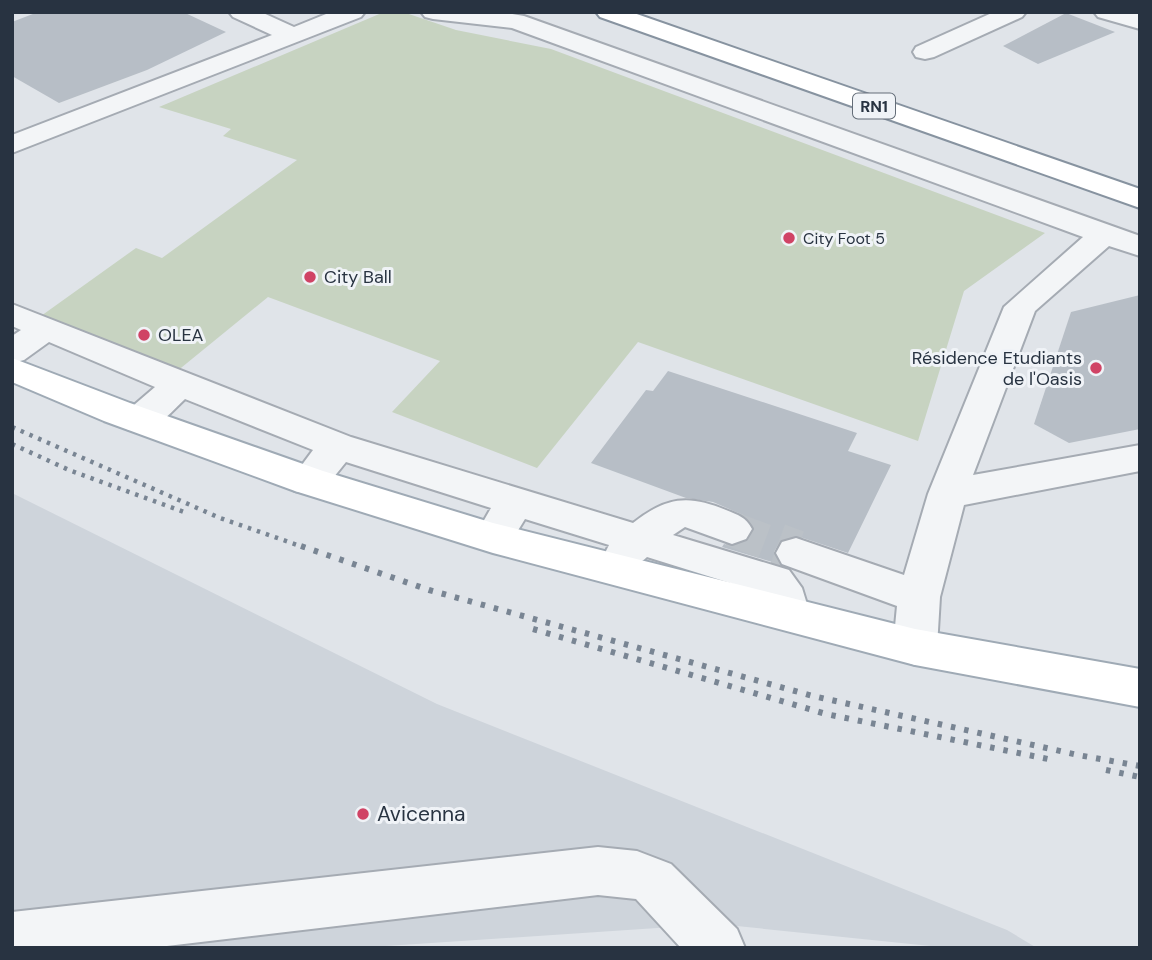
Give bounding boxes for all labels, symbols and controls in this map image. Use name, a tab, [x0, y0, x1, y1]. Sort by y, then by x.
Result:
road number: RN1	[853, 94, 895, 118]
place label: City Foot 5	[803, 228, 885, 249]
marker: City Foot 5	[781, 230, 797, 246]
place label: City Ball	[324, 265, 392, 289]
marker: City Ball	[302, 269, 318, 285]
place label: OLEA	[158, 323, 204, 347]
marker: OLEA	[136, 327, 152, 343]
place label: Résidence Etudiants de l'Oasis	[912, 346, 1082, 391]
marker: Résidence Etudiants de l'Oasis	[1088, 360, 1104, 376]
place label: Avicenna	[377, 800, 465, 828]
marker: Avicenna	[355, 806, 371, 822]

